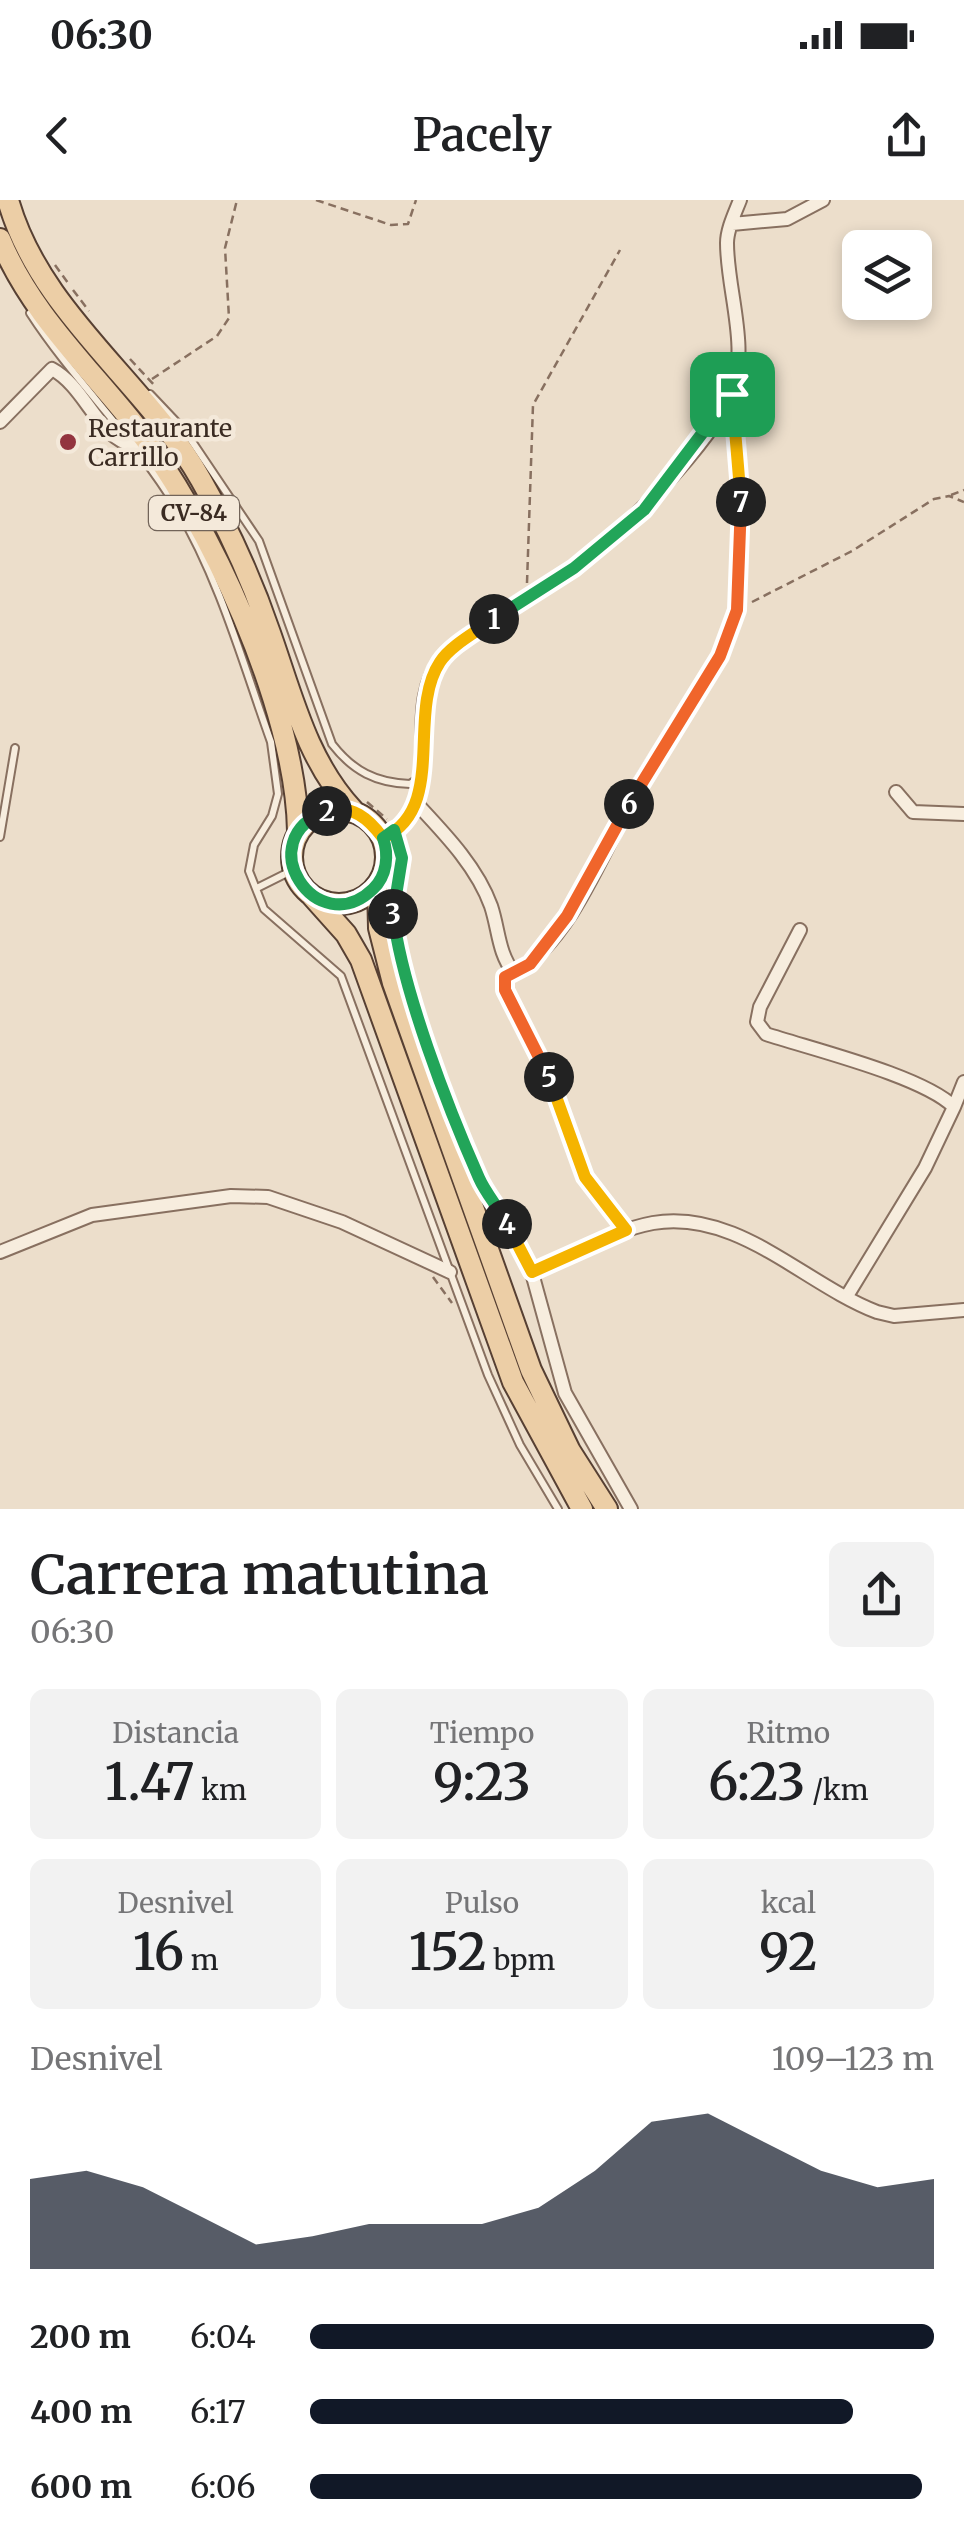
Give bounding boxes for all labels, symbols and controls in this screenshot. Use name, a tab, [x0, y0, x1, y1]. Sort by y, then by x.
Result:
text: 06:30	[50, 12, 153, 59]
text: Pacely	[412, 107, 552, 163]
icon: back	[30, 108, 85, 163]
icon: share	[879, 108, 934, 163]
map controls	[842, 230, 932, 320]
button: layers	[842, 230, 932, 320]
pin	[690, 352, 775, 437]
icon: arrive	[705, 367, 760, 422]
place label: Restaurante Carrillo	[88, 412, 232, 473]
marker: Restaurante Carrillo	[57, 431, 79, 453]
pin: 7	[716, 477, 766, 527]
text: 7	[733, 484, 749, 520]
road number: CV-84	[149, 496, 239, 530]
pin: 1	[469, 594, 519, 644]
text: 1	[488, 601, 500, 637]
pin: 6	[604, 779, 654, 829]
pin: 2	[302, 786, 352, 836]
text: 6	[620, 786, 638, 822]
text: 2	[319, 793, 335, 829]
pin: 3	[368, 889, 418, 939]
text: 3	[385, 896, 401, 932]
pin: 5	[524, 1052, 574, 1102]
text: 5	[541, 1059, 557, 1095]
pin: 4	[482, 1199, 532, 1249]
text: 4	[498, 1206, 516, 1242]
text: Carrera matutina	[30, 1540, 489, 1609]
button: share	[829, 1542, 934, 1647]
text: 06:30	[30, 1612, 114, 1652]
text: Distancia	[112, 1715, 239, 1751]
text: Tiempo	[430, 1715, 534, 1751]
text: Ritmo	[747, 1715, 830, 1751]
text: 1.47	[104, 1751, 195, 1814]
text: 9:23	[433, 1751, 531, 1814]
text: 6:23	[708, 1751, 806, 1814]
text: km	[195, 1772, 247, 1808]
text: /km	[806, 1772, 869, 1808]
text: Desnivel	[118, 1885, 234, 1921]
text: Pulso	[445, 1885, 519, 1921]
text: kcal	[761, 1885, 816, 1921]
text: 16	[133, 1921, 184, 1984]
text: 152	[409, 1921, 487, 1984]
text: 92	[759, 1921, 818, 1984]
text: m	[184, 1942, 219, 1978]
text: bpm	[487, 1942, 555, 1978]
text: Desnivel	[30, 2039, 163, 2079]
text: 109–123 m	[772, 2039, 934, 2079]
text: 200 m	[30, 2317, 131, 2357]
text: 6:04	[190, 2317, 256, 2357]
text: 400 m	[30, 2392, 132, 2432]
text: 6:17	[190, 2392, 246, 2432]
text: 600 m	[30, 2467, 132, 2507]
text: 6:06	[190, 2467, 256, 2507]

